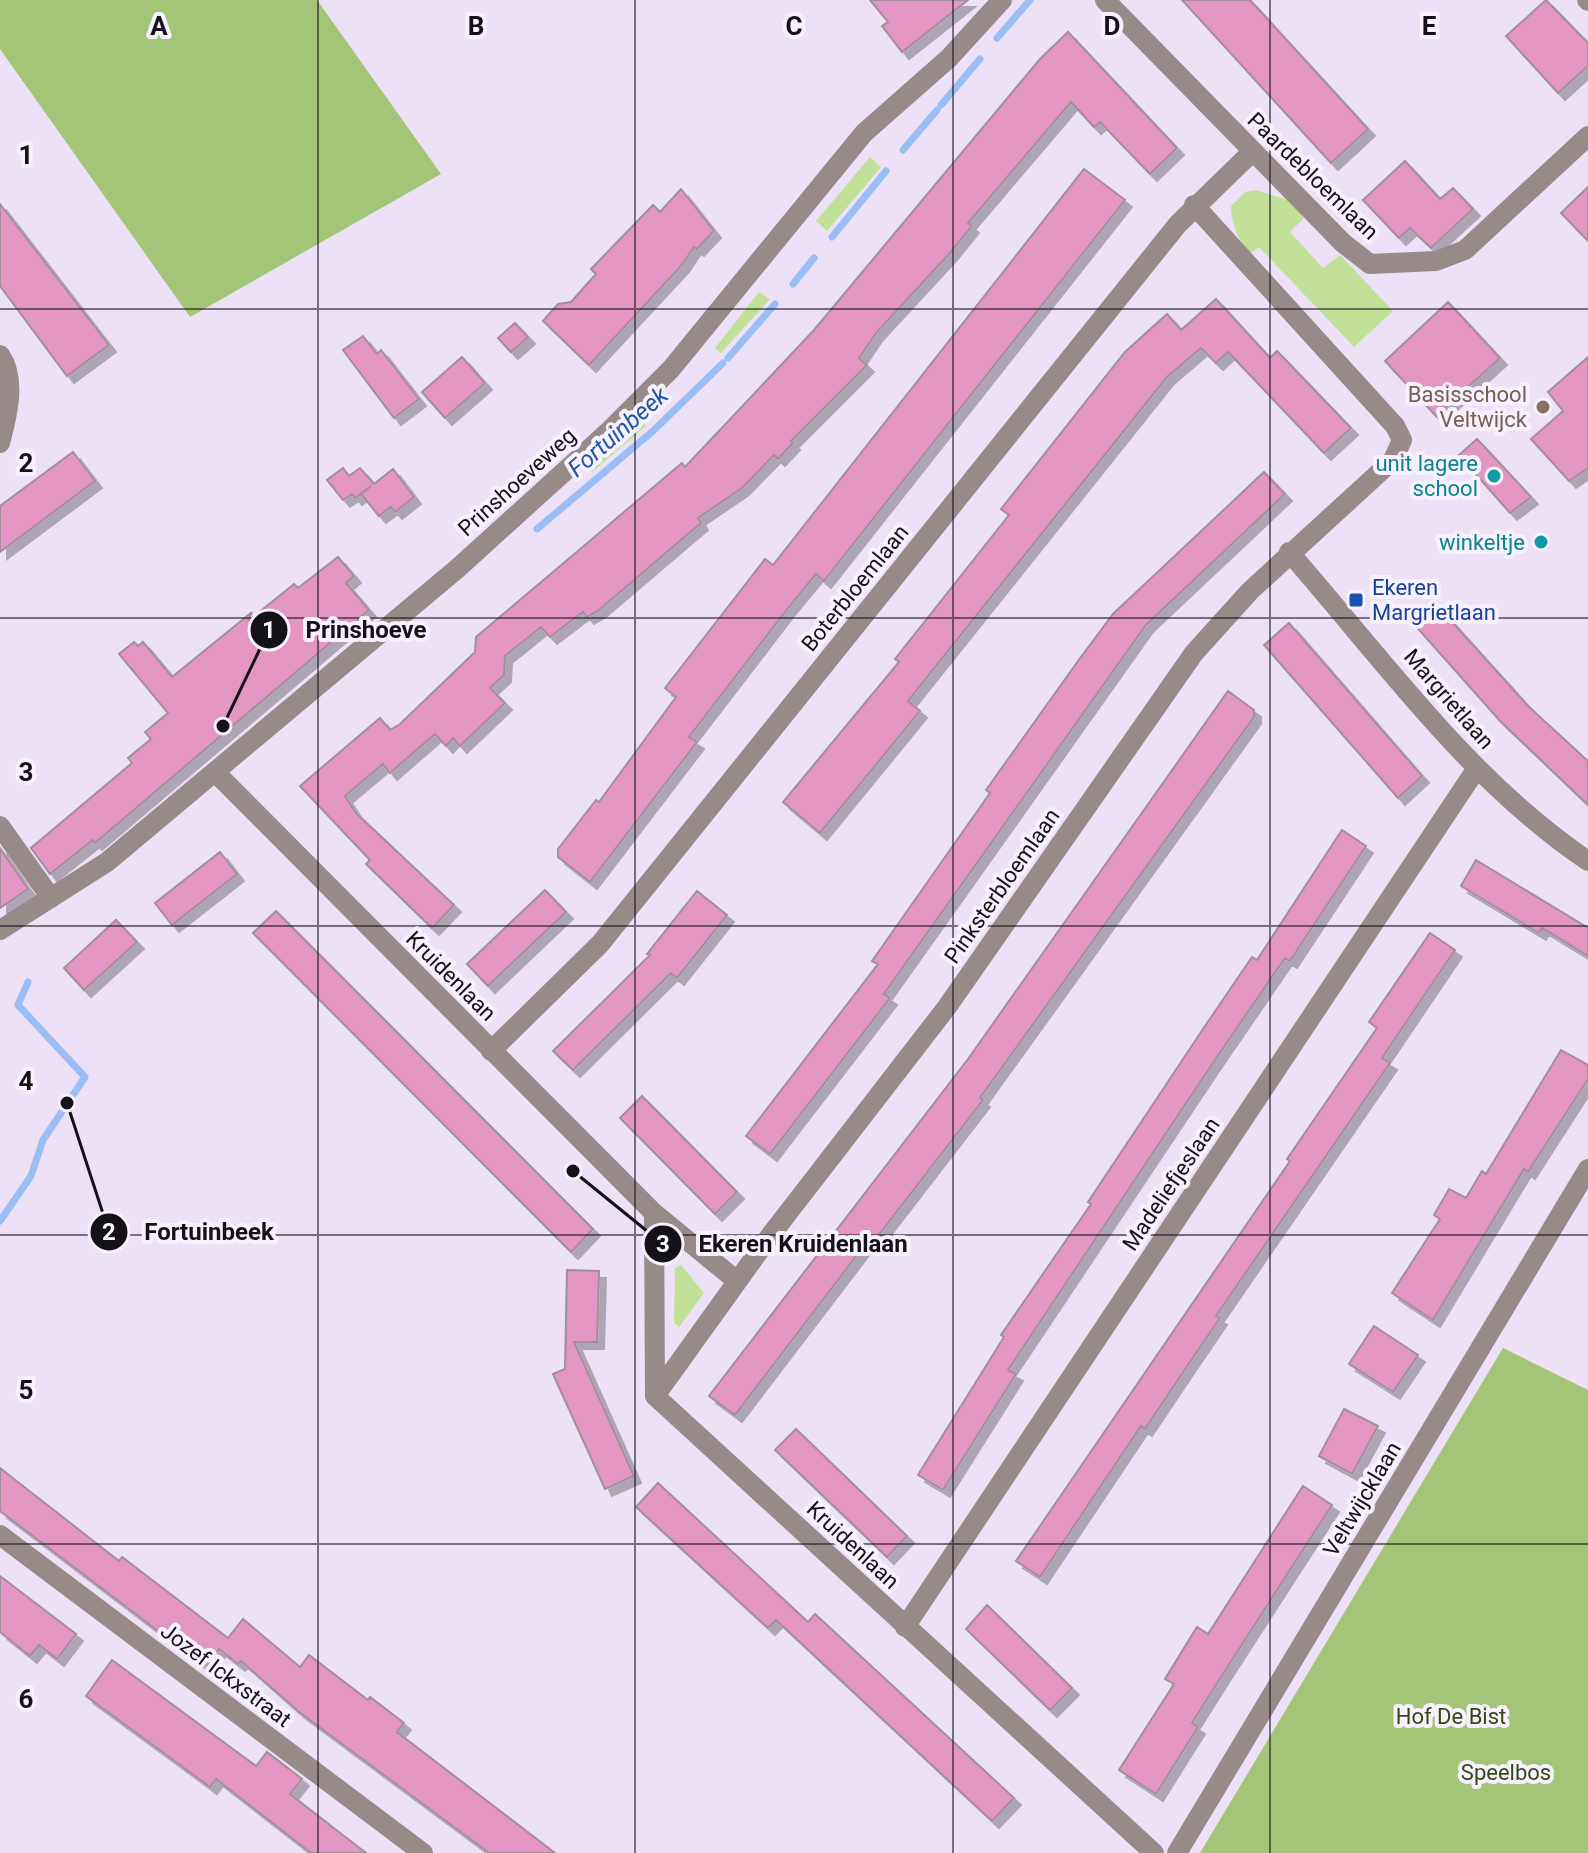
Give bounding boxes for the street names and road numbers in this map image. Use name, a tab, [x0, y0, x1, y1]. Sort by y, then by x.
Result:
street label: Paardebloemlaan	[1243, 107, 1383, 245]
street label: Prinshoeveweg	[453, 423, 581, 541]
street label: Boterbloemlaan	[796, 520, 914, 656]
street label: Margrietlaan	[1399, 644, 1499, 754]
street label: Pinksterbloemlaan	[939, 804, 1065, 968]
street label: Kruidenlaan	[401, 926, 501, 1026]
street label: Madeliefjeslaan	[1117, 1113, 1225, 1255]
street label: Veltwijcklaan	[1318, 1437, 1406, 1561]
street label: Kruidenlaan	[802, 1496, 904, 1594]
street label: Jozef Ickxstraat	[156, 1618, 296, 1732]

